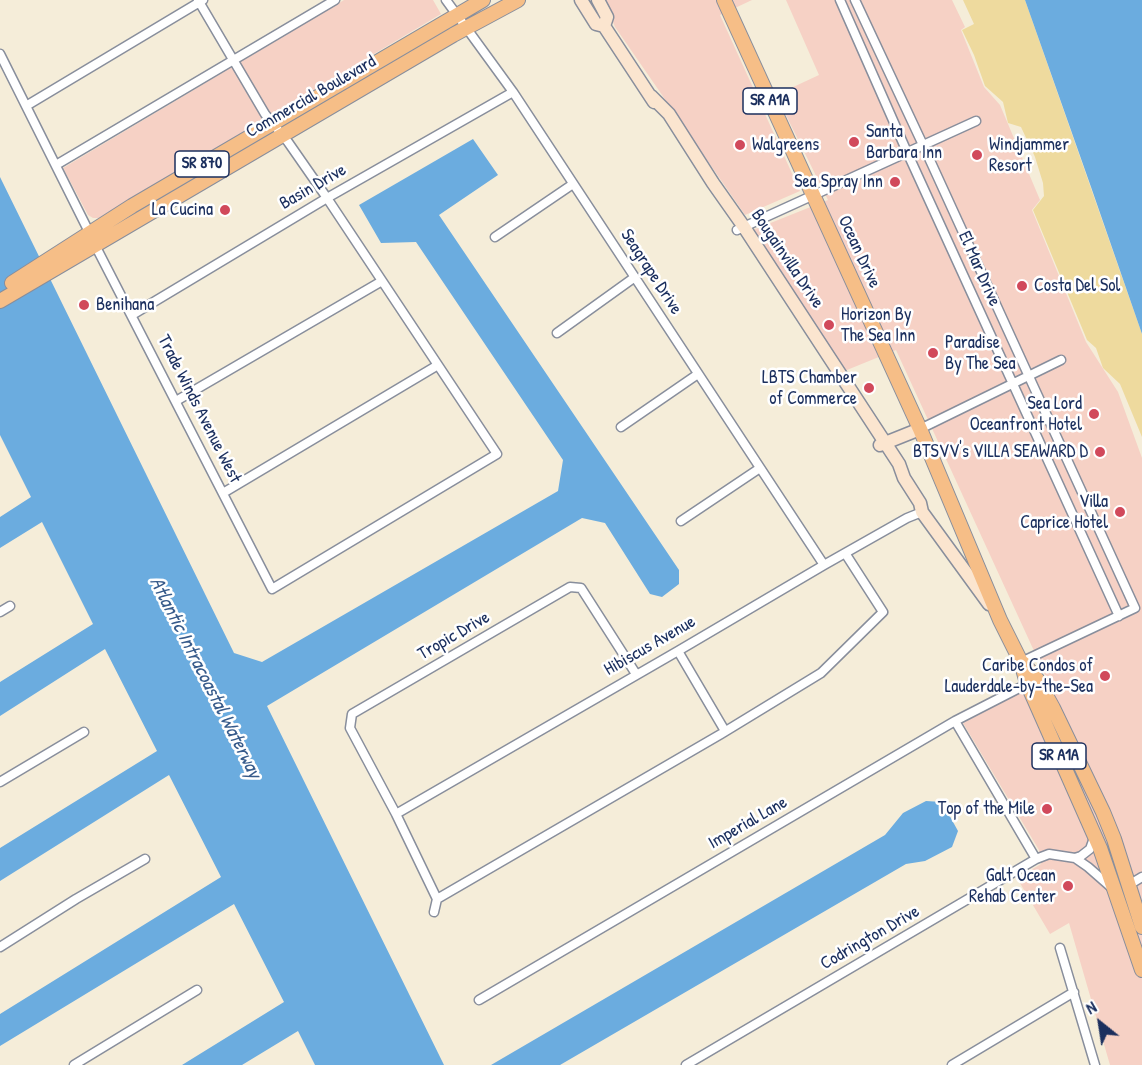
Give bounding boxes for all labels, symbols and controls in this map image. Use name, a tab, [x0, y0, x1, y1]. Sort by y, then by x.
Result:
street label: Commercial Boulevard	[242, 51, 380, 143]
road number: SR A1A	[743, 88, 797, 114]
place label: Santa Barbara Inn	[866, 121, 942, 164]
place label: Walgreens	[752, 134, 819, 156]
place label: Windjammer Resort	[989, 134, 1069, 176]
marker: Santa Barbara Inn	[847, 135, 861, 149]
marker: Walgreens	[733, 138, 747, 152]
marker: Windjammer Resort	[970, 148, 984, 162]
road number: SR 870	[175, 151, 229, 177]
street label: Basin Drive	[276, 159, 350, 215]
place label: Sea Spray Inn	[794, 171, 883, 193]
marker: Sea Spray Inn	[888, 175, 902, 189]
place label: La Cucina	[152, 199, 213, 221]
marker: La Cucina	[218, 203, 232, 217]
street label: Bougainvilla Drive	[746, 205, 828, 313]
street label: Ocean Drive	[833, 212, 885, 292]
street label: Seagrape Drive	[615, 225, 687, 319]
street label: El Mar Drive	[953, 228, 1005, 310]
place label: Costa Del Sol	[1034, 275, 1120, 297]
marker: Costa Del Sol	[1015, 279, 1029, 293]
place label: Benihana	[96, 294, 154, 316]
marker: Benihana	[77, 298, 91, 312]
place label: Horizon By The Sea Inn	[841, 304, 915, 346]
marker: Horizon By The Sea Inn	[822, 318, 836, 332]
street label: Trade Winds Avenue West	[152, 331, 246, 487]
place label: Paradise By The Sea	[945, 332, 1016, 374]
marker: Paradise By The Sea	[926, 346, 940, 360]
place label: LBTS Chamber of Commerce	[762, 367, 857, 410]
marker: LBTS Chamber of Commerce	[862, 381, 876, 395]
place label: Sea Lord Oceanfront Hotel	[970, 393, 1082, 436]
marker: Sea Lord Oceanfront Hotel	[1087, 407, 1101, 421]
place label: BTSVV's VILLA SEAWARD D	[913, 441, 1088, 463]
marker: BTSVV's VILLA SEAWARD D	[1093, 445, 1107, 459]
place label: Villa Caprice Hotel	[1020, 491, 1108, 534]
marker: Villa Caprice Hotel	[1113, 505, 1127, 519]
water label: Atlantic Intracoastal Waterway	[144, 573, 266, 783]
street label: Tropic Drive	[414, 607, 494, 665]
street label: Hibiscus Avenue	[601, 611, 699, 681]
place label: Caribe Condos of Lauderdale-by-the-Sea	[945, 655, 1093, 698]
marker: Caribe Condos of Lauderdale-by-the-Sea	[1098, 669, 1112, 683]
road number: SR A1A	[1032, 743, 1086, 769]
street label: Imperial Lane	[705, 792, 791, 854]
place label: Top of the Mile	[938, 798, 1035, 820]
marker: Top of the Mile	[1040, 802, 1054, 816]
place label: Galt Ocean Rehab Center	[969, 865, 1056, 908]
marker: Galt Ocean Rehab Center	[1061, 879, 1075, 893]
street label: Codrington Drive	[817, 901, 923, 975]
north arrow	[1070, 993, 1130, 1053]
text: N	[1082, 996, 1100, 1019]

